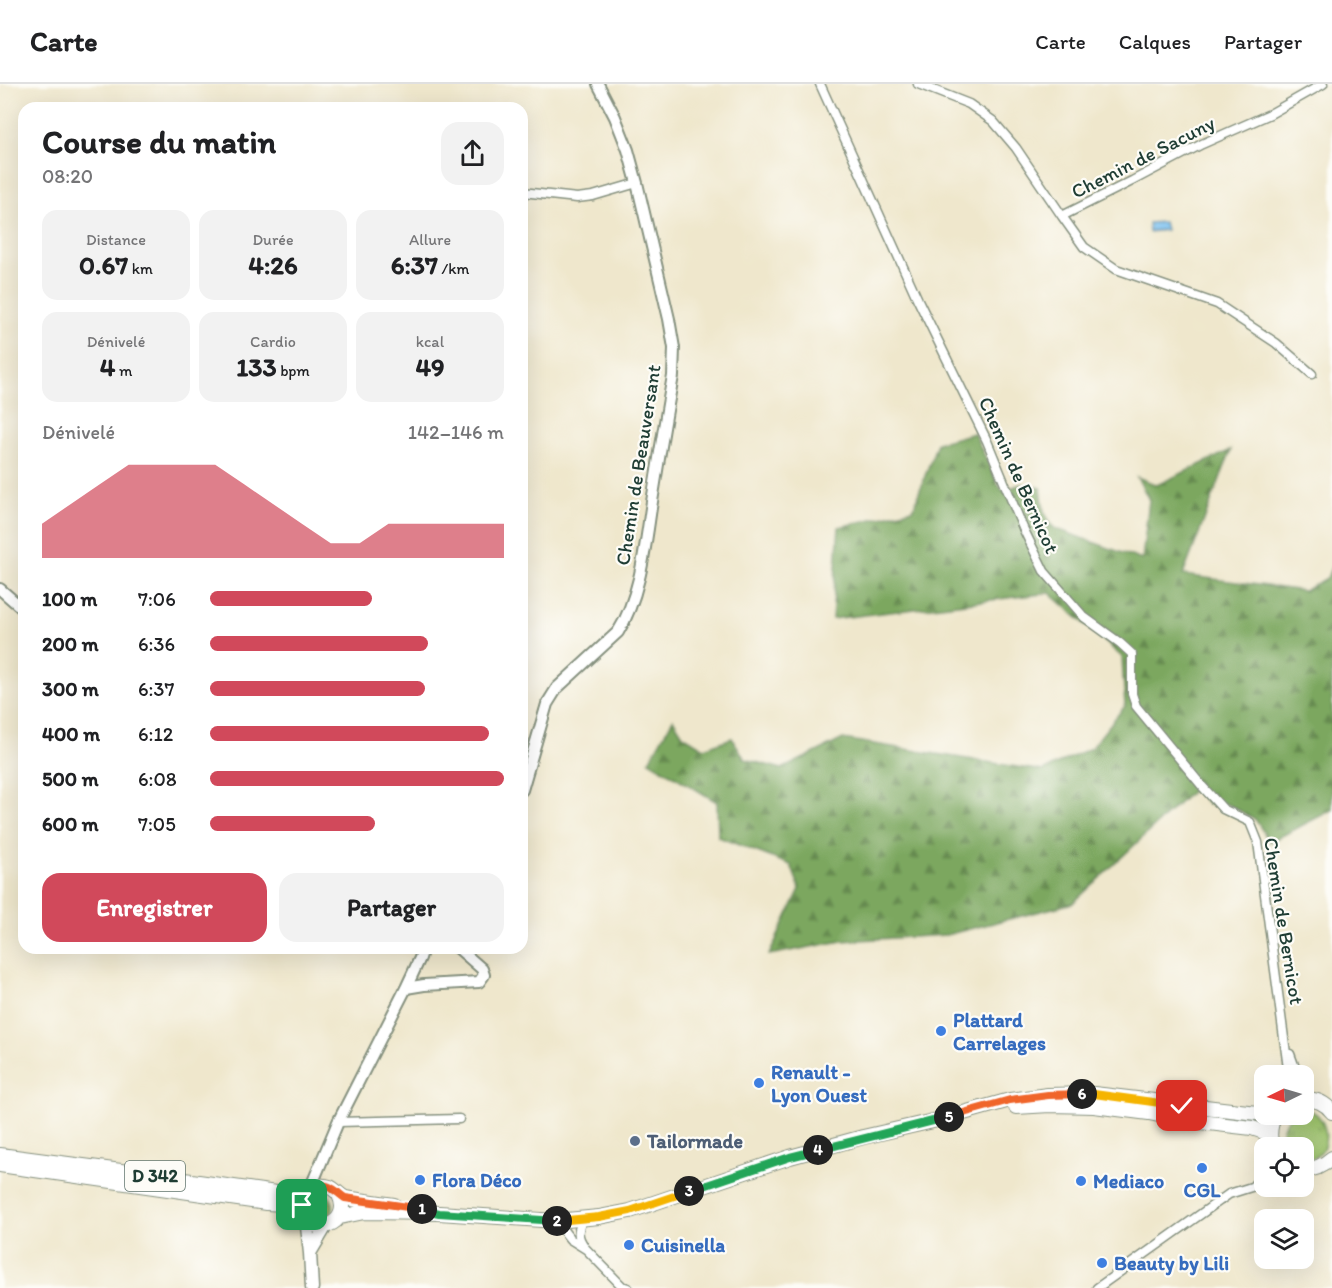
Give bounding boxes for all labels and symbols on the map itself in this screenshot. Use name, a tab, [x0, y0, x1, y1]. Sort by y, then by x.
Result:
street label: Chemin de Sacuny	[1067, 110, 1219, 204]
street label: Chemin de Beauversant	[610, 362, 666, 567]
street label: Chemin de Bernicot	[974, 393, 1065, 557]
street label: Chemin de Bernicot	[1259, 836, 1309, 1007]
place label: Plattard Carrelages	[953, 1008, 1046, 1056]
marker: Plattard Carrelages	[934, 1024, 948, 1038]
place label: Renault - Lyon Ouest	[771, 1060, 868, 1108]
north arrow	[1254, 1065, 1314, 1125]
marker: Renault - Lyon Ouest	[752, 1076, 766, 1090]
pin: 6	[1067, 1079, 1097, 1109]
pin	[1156, 1080, 1207, 1131]
pin: 5	[934, 1102, 964, 1132]
place label: Tailormade	[646, 1129, 743, 1153]
marker: Tailormade	[628, 1134, 642, 1148]
pin: 4	[803, 1135, 833, 1165]
road number: D 342	[125, 1161, 185, 1191]
marker: CGL	[1195, 1161, 1209, 1175]
place label: Flora Déco	[432, 1168, 522, 1192]
place label: Mediaco	[1093, 1169, 1164, 1193]
marker: Flora Déco	[413, 1173, 427, 1187]
marker: Mediaco	[1074, 1174, 1088, 1188]
pin: 3	[674, 1176, 704, 1206]
place label: CGL	[1184, 1178, 1221, 1202]
pin	[276, 1179, 327, 1230]
pin: 1	[407, 1194, 437, 1224]
pin: 2	[542, 1206, 572, 1236]
place label: Cuisinella	[641, 1233, 725, 1257]
marker: Cuisinella	[622, 1238, 636, 1252]
place label: Beauty by Lili	[1114, 1251, 1229, 1276]
marker: Beauty by Lili	[1095, 1256, 1109, 1270]

